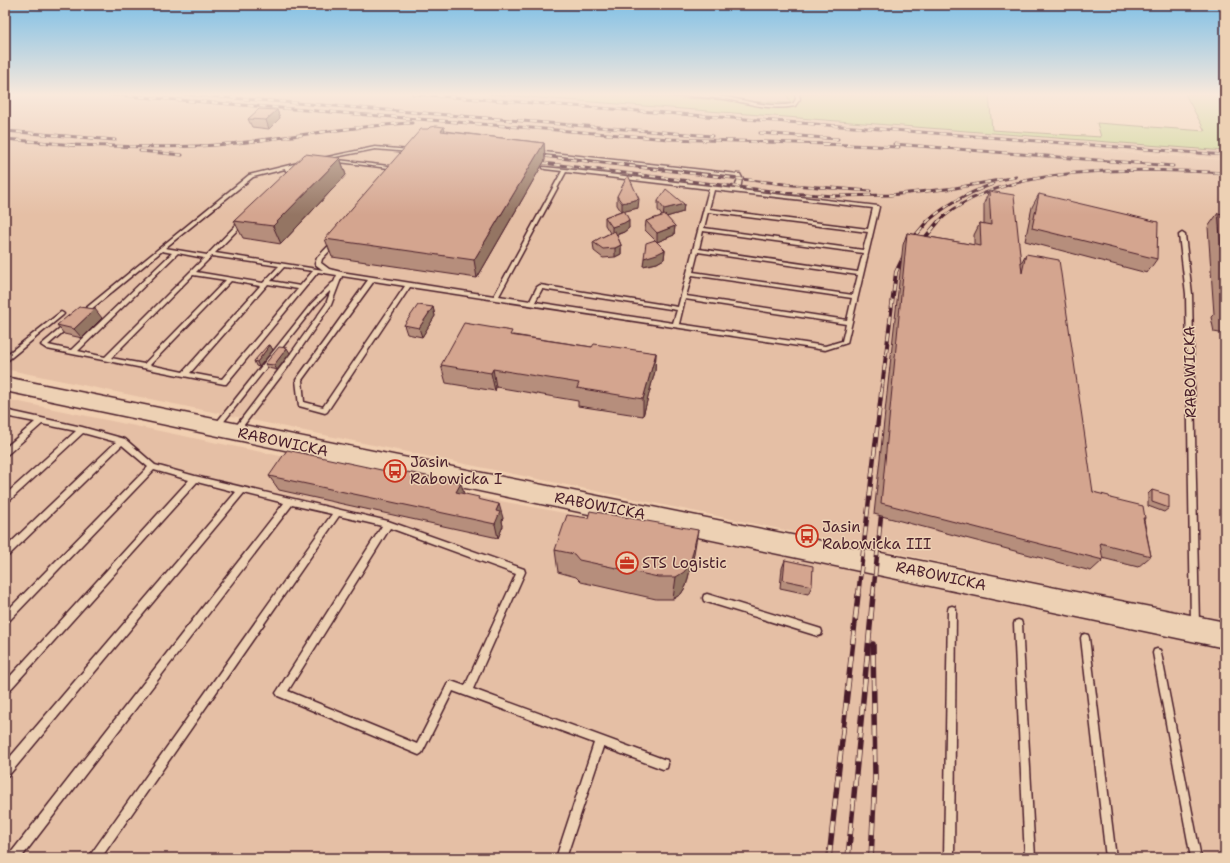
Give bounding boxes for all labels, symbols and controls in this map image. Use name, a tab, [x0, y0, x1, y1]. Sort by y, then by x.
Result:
street label: RABOWICKA	[1179, 326, 1201, 418]
street label: RABOWICKA	[236, 423, 330, 461]
place label: Jasin Rabowicka I	[410, 452, 502, 489]
bus stop icon: Jasin Rabowicka I	[382, 458, 408, 484]
street label: RABOWICKA	[553, 487, 647, 525]
place label: Jasin Rabowicka III	[822, 517, 931, 554]
bus stop icon: Jasin Rabowicka III	[794, 523, 820, 549]
office icon: STS Logistic	[614, 550, 640, 576]
place label: STS Logistic	[642, 553, 727, 573]
street label: RABOWICKA	[894, 557, 988, 595]

